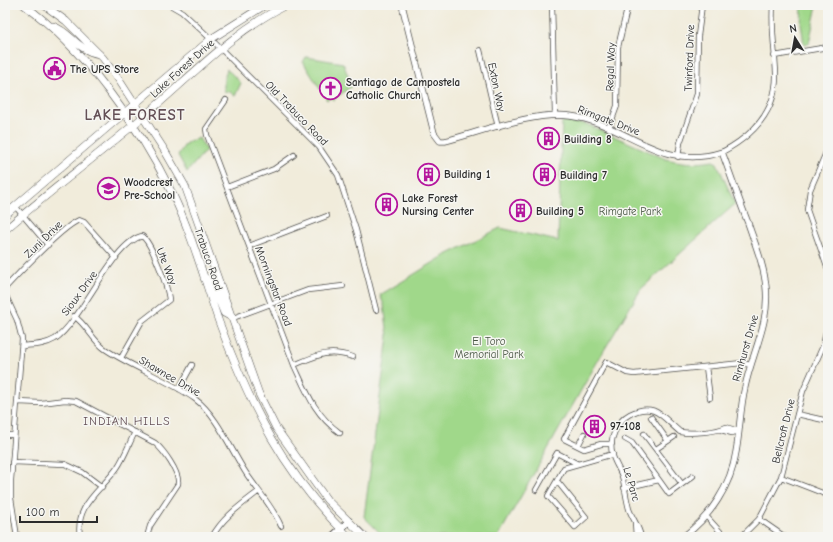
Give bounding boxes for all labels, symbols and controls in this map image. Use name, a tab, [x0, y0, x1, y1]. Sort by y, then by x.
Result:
north arrow	[775, 18, 815, 58]
text: N	[788, 22, 798, 36]
street label: Twinford Drive	[682, 24, 697, 92]
street label: Lake Forest Drive	[148, 36, 217, 100]
street label: Regal Way	[603, 42, 618, 92]
public building icon: The UPS Store	[42, 56, 68, 82]
street label: Exton Way	[485, 61, 508, 113]
place label: The UPS Store	[70, 63, 139, 76]
church icon: Santiago de Campostela Catholic Church	[318, 75, 344, 101]
place label: Santiago de Campostela Catholic Church	[346, 76, 460, 102]
street label: Old Trabuco Road	[263, 78, 331, 148]
street label: Rimgate Drive	[576, 103, 642, 138]
district label: LAKE FOREST	[84, 106, 186, 124]
building icon: Building 8	[535, 126, 561, 152]
place label: Building 8	[564, 133, 612, 146]
building icon: Building 1	[416, 161, 442, 187]
building icon: Building 7	[531, 162, 557, 188]
place label: Building 1	[444, 168, 490, 181]
place label: Building 7	[560, 169, 607, 182]
school or university icon: Woodcrest Pre-School	[95, 175, 121, 201]
place label: Woodcrest Pre-School	[124, 176, 175, 202]
building icon: Lake Forest Nursing Center	[374, 191, 400, 217]
place label: Lake Forest Nursing Center	[402, 192, 474, 218]
building icon: Building 5	[508, 198, 534, 224]
place label: Building 5	[536, 205, 584, 218]
park label: Rimgate Park	[599, 205, 662, 218]
street label: Zuni Drive	[22, 218, 65, 261]
street label: Trabuco Road	[192, 226, 225, 292]
street label: Morningstar Road	[252, 244, 295, 328]
street label: Ute Way	[153, 246, 180, 287]
street label: Sioux Drive	[59, 268, 100, 318]
street label: Rimhurst Drive	[730, 313, 761, 383]
park label: El Toro Memorial Park	[454, 335, 524, 361]
street label: Shawnee Drive	[137, 354, 203, 399]
street label: Bellcroft Drive	[769, 397, 798, 465]
building icon: 97-108	[581, 413, 607, 439]
district label: INDIAN HILLS	[83, 414, 171, 428]
place label: 97-108	[610, 420, 641, 433]
street label: Le Parc	[620, 465, 643, 504]
scale bar	[20, 498, 97, 524]
text: 100 m	[26, 505, 59, 519]

